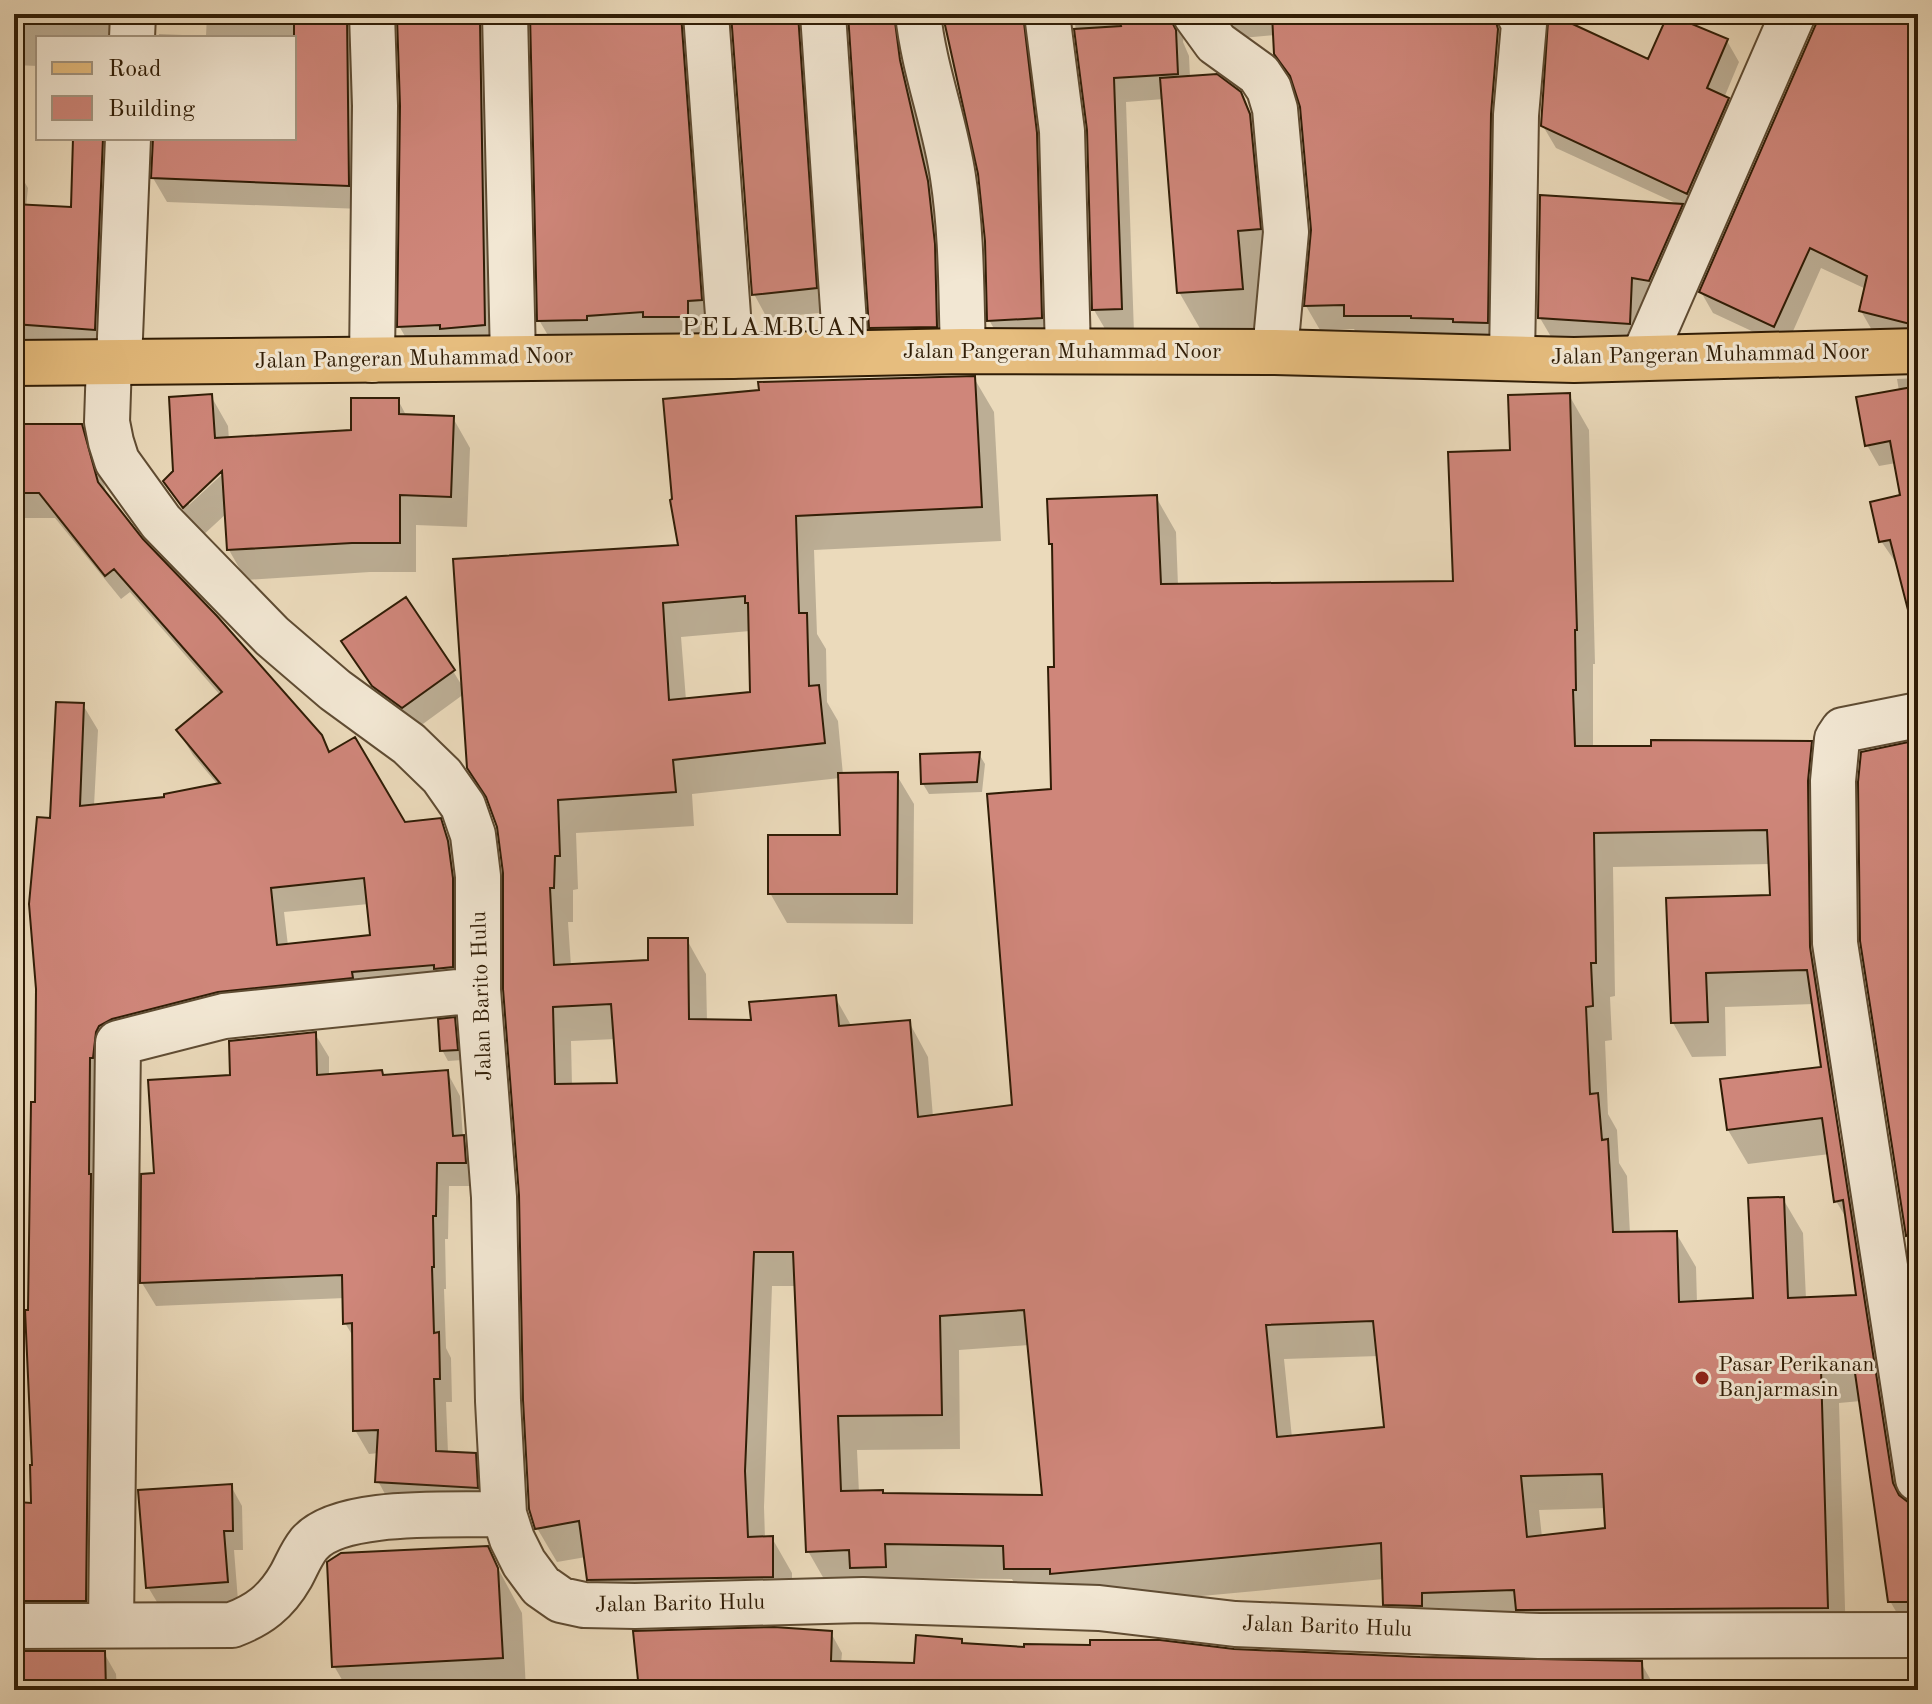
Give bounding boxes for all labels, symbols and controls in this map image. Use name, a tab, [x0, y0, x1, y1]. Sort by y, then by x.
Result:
legend	[36, 36, 296, 140]
text: Road	[108, 58, 161, 82]
text: Building	[108, 98, 195, 122]
district label: PELAMBUAN	[681, 315, 869, 341]
street label: Jalan Pangeran Muhammad Noor	[903, 341, 1221, 363]
street label: Jalan Pangeran Muhammad Noor	[1551, 341, 1869, 369]
street label: Jalan Pangeran Muhammad Noor	[255, 345, 573, 373]
street label: Jalan Barito Hulu	[468, 910, 496, 1081]
place label: Pasar Perikanan Banjarmasin	[1718, 1354, 1874, 1401]
marker: Pasar Perikanan Banjarmasin	[1693, 1369, 1711, 1387]
street label: Jalan Barito Hulu	[595, 1592, 766, 1616]
street label: Jalan Barito Hulu	[1242, 1613, 1413, 1641]

